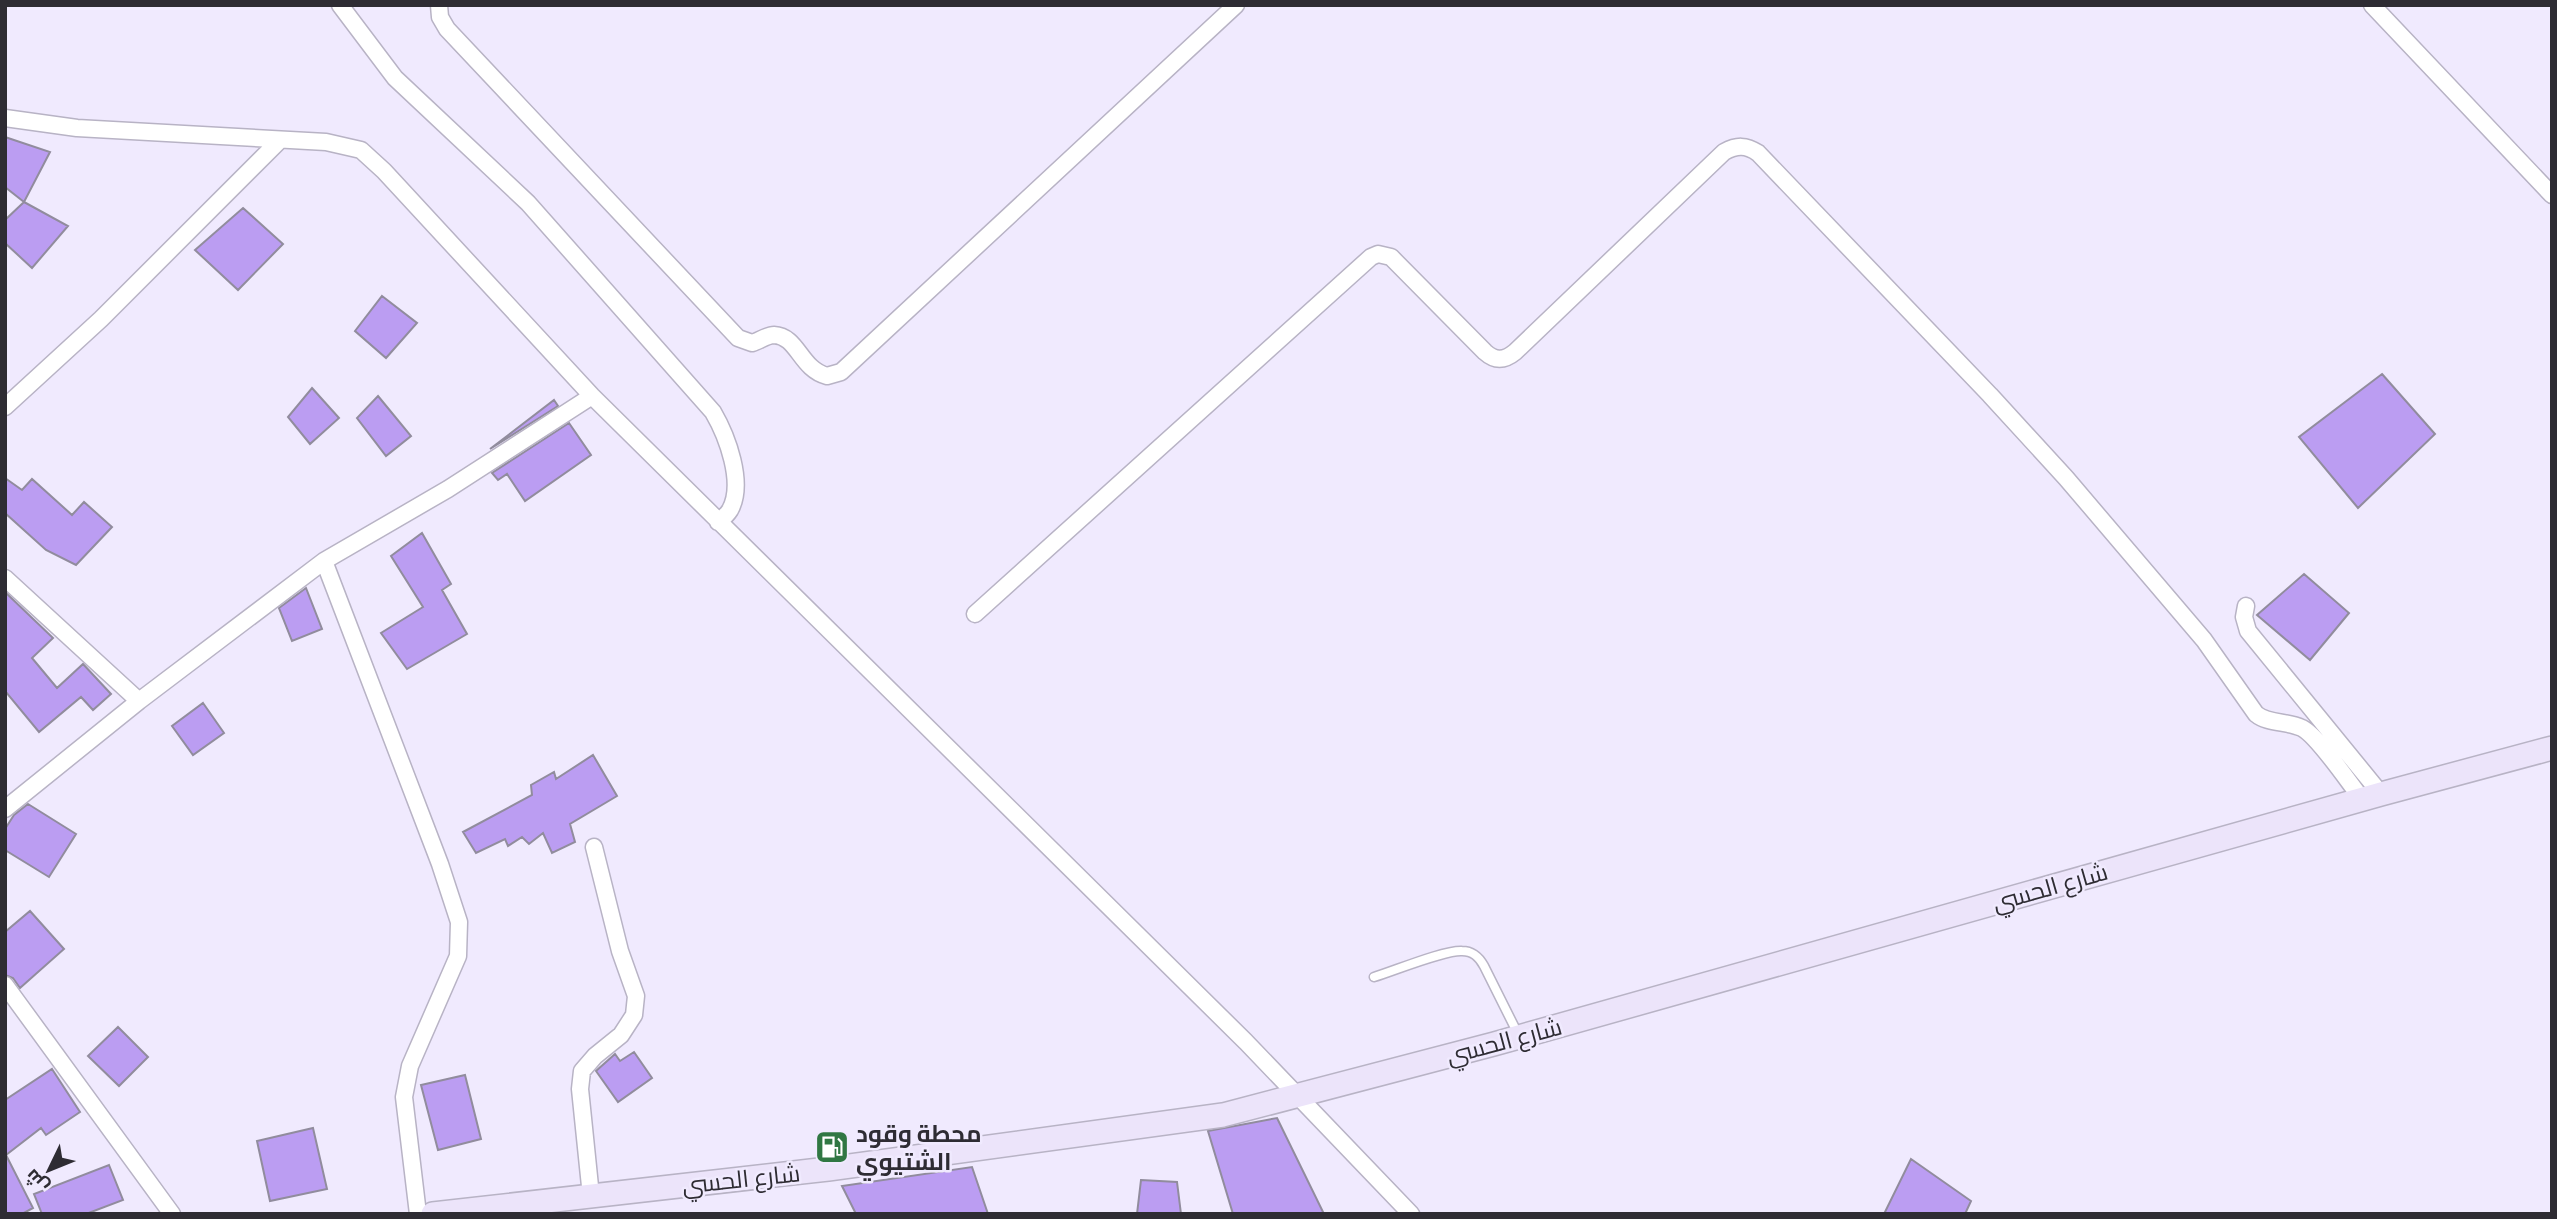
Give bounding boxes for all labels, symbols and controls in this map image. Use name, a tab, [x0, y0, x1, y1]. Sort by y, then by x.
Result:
street label: شارع الحسي	[1989, 856, 2112, 921]
street label: شارع الحسي	[1443, 1011, 1566, 1074]
place label: محطة وقود الشتيوي	[856, 1118, 982, 1181]
fuel station icon: محطة وقود الشتيوي	[813, 1128, 851, 1166]
north arrow	[14, 1135, 84, 1205]
street label: شارع الحسي	[680, 1157, 802, 1204]
text: ش	[19, 1164, 54, 1199]

